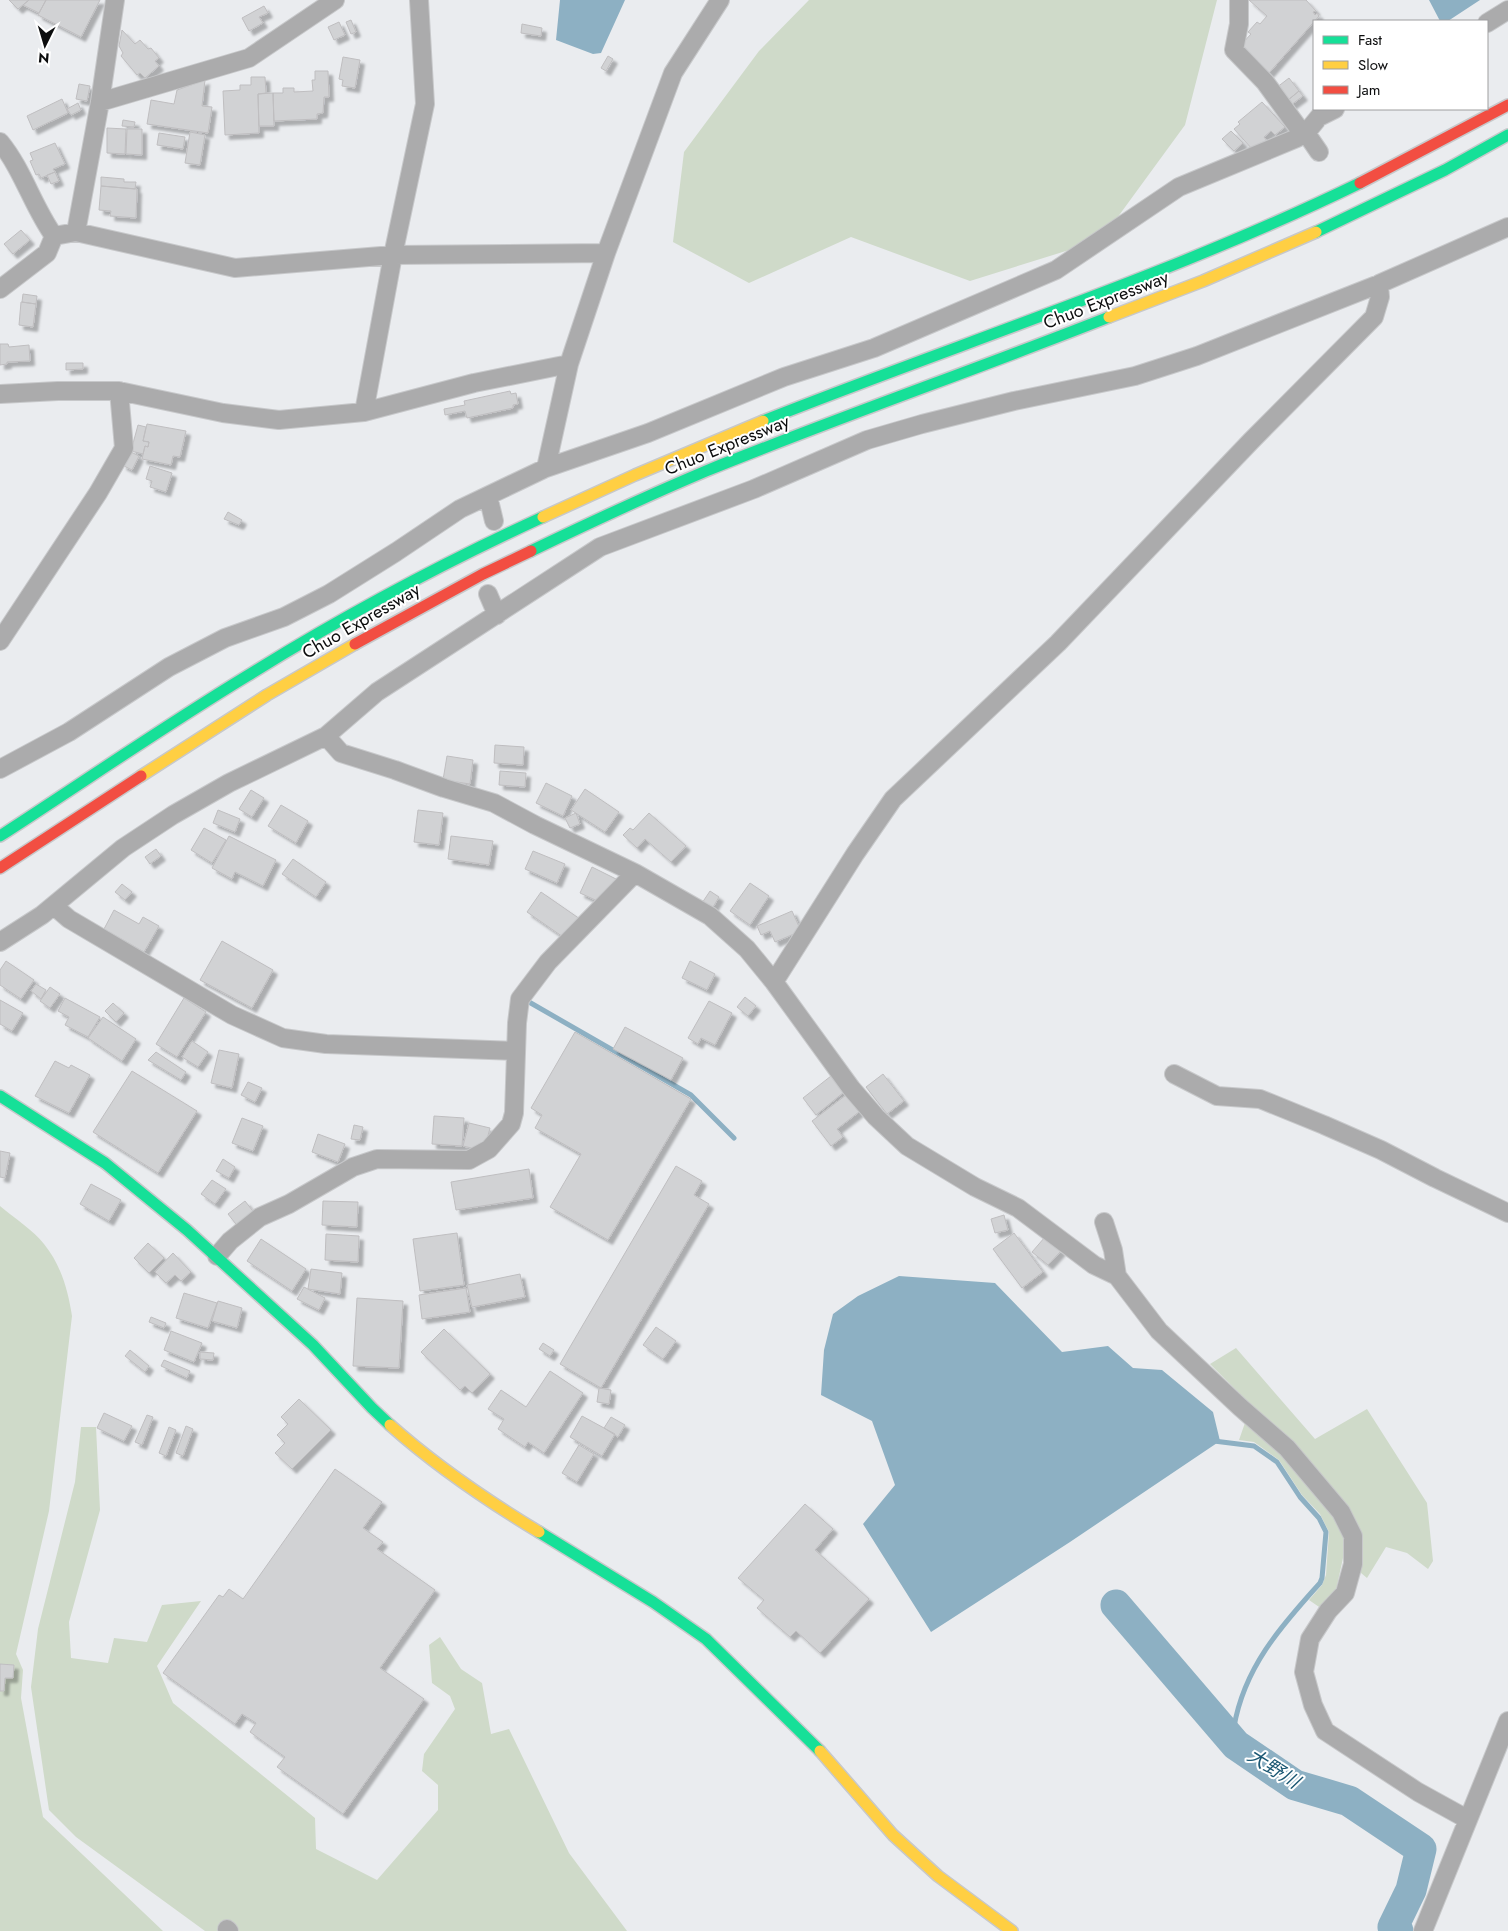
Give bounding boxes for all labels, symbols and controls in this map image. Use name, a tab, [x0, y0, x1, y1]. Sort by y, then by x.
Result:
north arrow	[20, 20, 70, 70]
legend	[1313, 20, 1488, 110]
text: Fast	[1358, 29, 1382, 51]
text: N	[37, 48, 50, 68]
text: Slow	[1358, 54, 1389, 76]
text: Jam	[1356, 79, 1381, 101]
street label: Chuo Expressway	[1039, 264, 1173, 336]
street label: Chuo Expressway	[661, 408, 793, 482]
street label: Chuo Expressway	[297, 577, 425, 665]
water label: 大野川	[1242, 1742, 1307, 1796]

